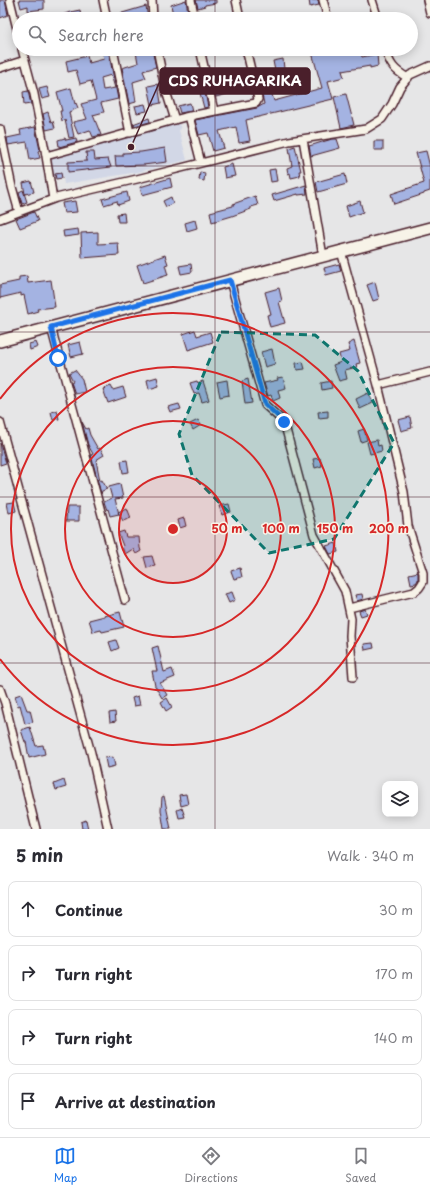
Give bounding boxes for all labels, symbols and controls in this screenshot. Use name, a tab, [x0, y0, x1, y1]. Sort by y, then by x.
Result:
search box	[12, 12, 418, 56]
icon: search	[26, 23, 48, 45]
text: Search here	[58, 23, 144, 46]
callout: CDS RUHAGARIKA	[160, 68, 310, 94]
text: CDS RUHAGARIKA	[168, 70, 302, 91]
route start	[49, 349, 67, 367]
route end	[275, 413, 293, 431]
text: 50 m	[211, 519, 243, 537]
text: 100 m	[262, 519, 300, 537]
text: 150 m	[317, 519, 353, 537]
text: 200 m	[369, 519, 409, 537]
centre of rings	[166, 522, 180, 536]
map controls	[382, 781, 418, 817]
button: layers	[382, 781, 418, 817]
text: 5 min	[16, 842, 63, 868]
text: Walk · 340 m	[327, 846, 414, 865]
icon: ahead	[17, 898, 39, 920]
text: Continue	[55, 898, 123, 921]
text: 30 m	[379, 900, 413, 919]
icon: right	[17, 962, 39, 984]
text: Turn right	[55, 962, 132, 985]
text: 170 m	[375, 964, 413, 983]
icon: right	[17, 1026, 39, 1048]
text: Turn right	[55, 1026, 132, 1049]
text: 140 m	[374, 1028, 413, 1047]
icon: arrive	[17, 1090, 39, 1112]
text: Arrive at destination	[55, 1090, 216, 1113]
tab: Map	[54, 1145, 77, 1186]
tab: Directions	[184, 1145, 238, 1186]
tab: Saved	[345, 1145, 376, 1186]

